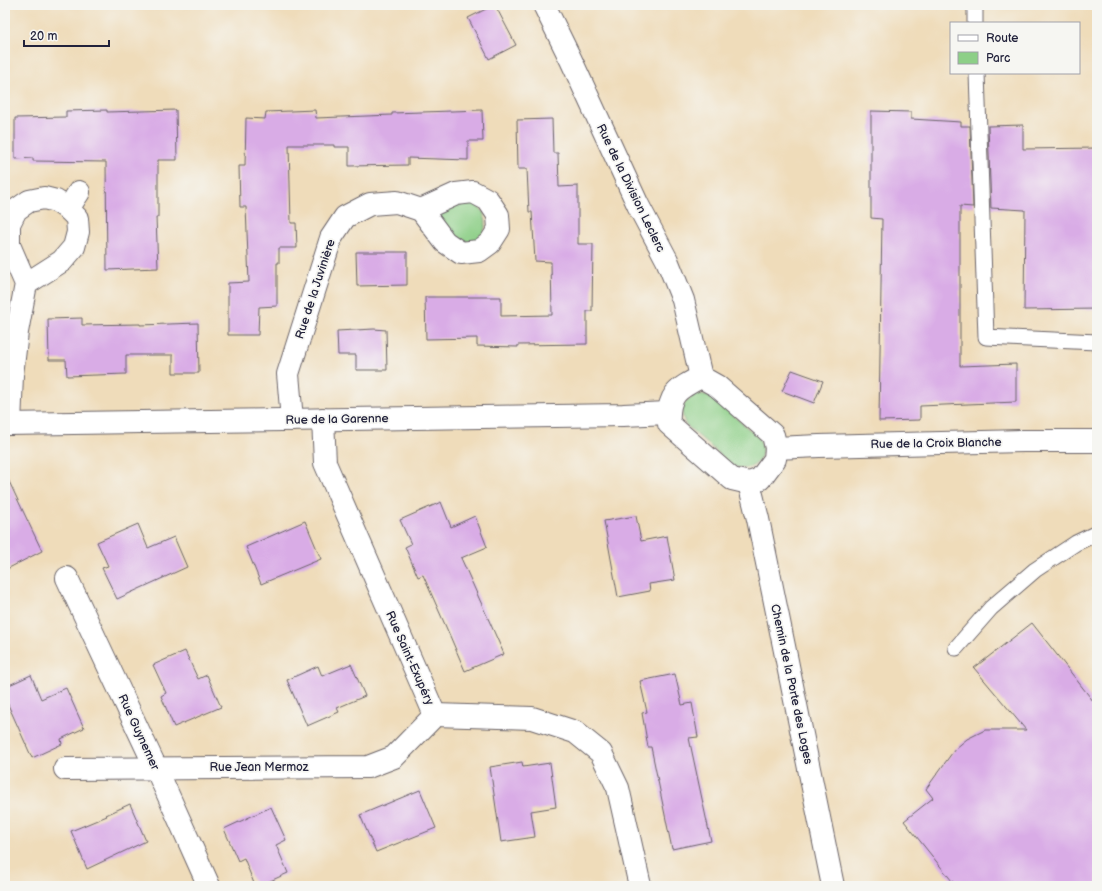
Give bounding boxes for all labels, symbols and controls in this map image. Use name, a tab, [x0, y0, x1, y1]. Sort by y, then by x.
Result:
scale bar	[24, 22, 109, 48]
legend	[950, 22, 1080, 74]
text: 20 m	[30, 29, 57, 44]
text: Route	[986, 31, 1018, 46]
text: Parc	[986, 51, 1010, 66]
street label: Rue de la Division Leclerc	[593, 122, 668, 255]
street label: Rue de la Juvinière	[292, 237, 339, 341]
street label: Rue de la Garenne	[285, 411, 389, 428]
street label: Rue de la Croix Blanche	[870, 435, 1002, 452]
street label: Chemin de la Porte des Loges	[767, 603, 816, 766]
street label: Rue Saint-Exupéry	[382, 609, 437, 708]
street label: Rue Guynemer	[114, 692, 163, 773]
street label: Rue Jean Mermoz	[209, 760, 309, 775]

